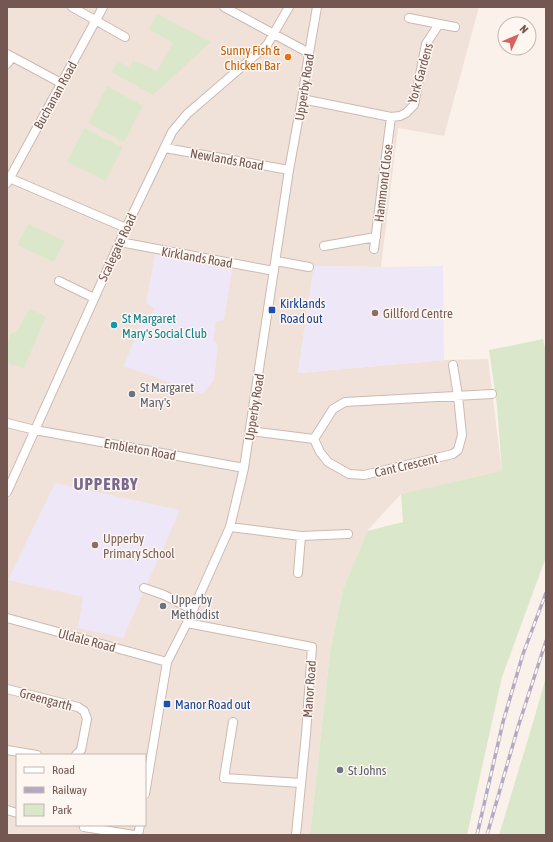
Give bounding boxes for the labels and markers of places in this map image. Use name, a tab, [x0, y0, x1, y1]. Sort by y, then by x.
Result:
place label: Sunny Fish & Chicken Bar	[221, 43, 280, 73]
marker: Sunny Fish & Chicken Bar	[283, 52, 293, 62]
place label: Kirklands Road out	[280, 296, 326, 326]
marker: Kirklands Road out	[267, 305, 277, 315]
place label: Gillford Centre	[383, 306, 453, 321]
marker: Gillford Centre	[370, 308, 380, 318]
place label: St Margaret Mary's Social Club	[122, 311, 207, 341]
marker: St Margaret Mary's Social Club	[109, 320, 119, 330]
place label: St Margaret Mary's	[140, 380, 194, 410]
marker: St Margaret Mary's	[127, 389, 137, 399]
place label: Upperby Primary School	[103, 531, 175, 561]
marker: Upperby Primary School	[90, 540, 100, 550]
place label: Upperby Methodist	[171, 592, 220, 622]
marker: Upperby Methodist	[158, 601, 168, 611]
place label: Manor Road out	[175, 697, 251, 712]
marker: Manor Road out	[162, 699, 172, 709]
place label: St Johns	[348, 763, 387, 778]
marker: St Johns	[335, 765, 345, 775]

